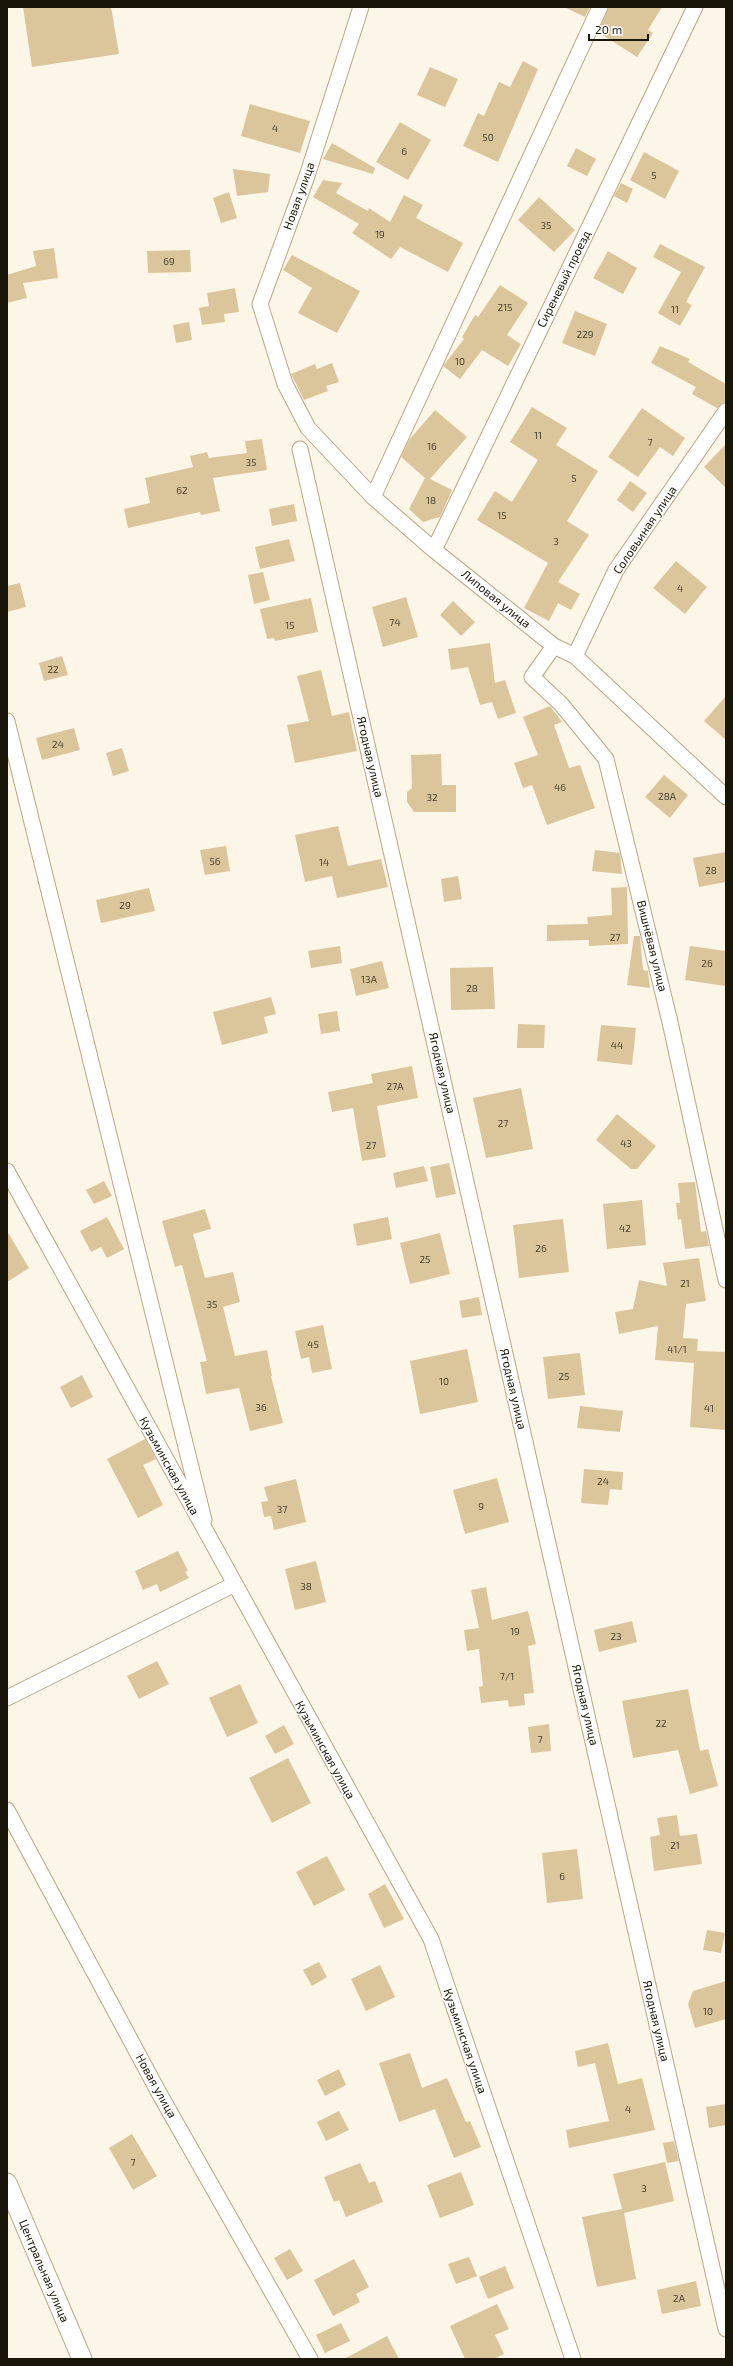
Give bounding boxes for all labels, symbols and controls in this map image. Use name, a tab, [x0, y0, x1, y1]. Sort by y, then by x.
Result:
scale bar	[589, 16, 648, 42]
text: 20 m	[595, 22, 622, 36]
house number: 4	[272, 122, 278, 134]
house number: 50	[482, 131, 494, 143]
house number: 6	[401, 145, 407, 157]
street label: Новая улица	[279, 160, 318, 232]
house number: 5	[651, 169, 657, 181]
house number: 35	[541, 219, 551, 231]
house number: 19	[375, 228, 385, 240]
street label: Сиреневый проезд	[534, 228, 593, 329]
house number: 69	[163, 255, 175, 267]
house number: 215	[498, 301, 512, 313]
house number: 11	[671, 303, 679, 315]
house number: 229	[577, 328, 594, 340]
house number: 10	[455, 355, 465, 367]
house number: 11	[534, 429, 542, 441]
house number: 7	[647, 436, 653, 448]
house number: 16	[427, 440, 437, 452]
house number: 35	[246, 456, 256, 468]
house number: 5	[571, 472, 577, 484]
street label: Соловьиная улица	[609, 483, 680, 577]
house number: 62	[176, 484, 188, 496]
house number: 18	[426, 494, 436, 506]
house number: 15	[497, 509, 507, 521]
house number: 3	[553, 535, 559, 547]
street label: Липовая улица	[459, 566, 534, 631]
house number: 4	[677, 582, 683, 594]
house number: 74	[389, 616, 401, 628]
house number: 15	[285, 619, 295, 631]
house number: 22	[47, 663, 59, 675]
street label: Ягодная улица	[354, 715, 387, 799]
house number: 24	[52, 738, 64, 750]
house number: 46	[554, 781, 566, 793]
house number: 28А	[658, 790, 677, 802]
house number: 32	[426, 791, 438, 803]
house number: 56	[209, 855, 221, 867]
house number: 14	[319, 856, 329, 868]
house number: 28	[705, 864, 717, 876]
house number: 29	[119, 899, 131, 911]
street label: Вишнёвая улица	[634, 899, 671, 993]
house number: 27	[610, 931, 620, 943]
house number: 26	[701, 957, 713, 969]
house number: 13А	[361, 973, 378, 985]
house number: 28	[466, 982, 478, 994]
street label: Ягодная улица	[426, 1031, 459, 1115]
house number: 44	[611, 1039, 623, 1051]
house number: 27А	[387, 1080, 404, 1092]
house number: 27	[498, 1117, 508, 1129]
house number: 43	[620, 1137, 632, 1149]
house number: 27	[366, 1139, 376, 1151]
house number: 42	[619, 1222, 631, 1234]
house number: 26	[535, 1242, 547, 1254]
house number: 25	[420, 1253, 430, 1265]
house number: 21	[680, 1277, 690, 1289]
house number: 35	[207, 1298, 217, 1310]
house number: 45	[307, 1338, 319, 1350]
house number: 41/1	[667, 1343, 687, 1355]
street label: Ягодная улица	[497, 1347, 530, 1431]
house number: 25	[559, 1370, 569, 1382]
house number: 10	[439, 1375, 449, 1387]
house number: 36	[255, 1401, 267, 1413]
house number: 41	[704, 1402, 714, 1414]
street label: Кузьминская улица	[136, 1414, 203, 1518]
house number: 24	[597, 1475, 609, 1487]
house number: 9	[478, 1500, 484, 1512]
house number: 37	[277, 1503, 287, 1515]
house number: 38	[300, 1580, 312, 1592]
house number: 19	[510, 1625, 520, 1637]
house number: 23	[610, 1630, 622, 1642]
street label: Ягодная улица	[569, 1663, 602, 1747]
house number: 7/1	[500, 1670, 514, 1682]
street label: Кузьминская улица	[292, 1698, 359, 1802]
house number: 22	[655, 1717, 667, 1729]
house number: 7	[537, 1733, 543, 1745]
house number: 21	[670, 1839, 680, 1851]
house number: 6	[559, 1870, 565, 1882]
street label: Ягодная улица	[640, 1979, 673, 2063]
street label: Кузьминская улица	[440, 1986, 491, 2095]
house number: 10	[703, 2005, 713, 2017]
street label: Новая улица	[133, 2051, 180, 2120]
house number: 4	[625, 2103, 631, 2115]
house number: 7	[130, 2156, 136, 2168]
house number: 3	[641, 2182, 647, 2194]
street label: Центральная улица	[16, 2217, 73, 2325]
house number: 2А	[673, 2292, 686, 2304]

